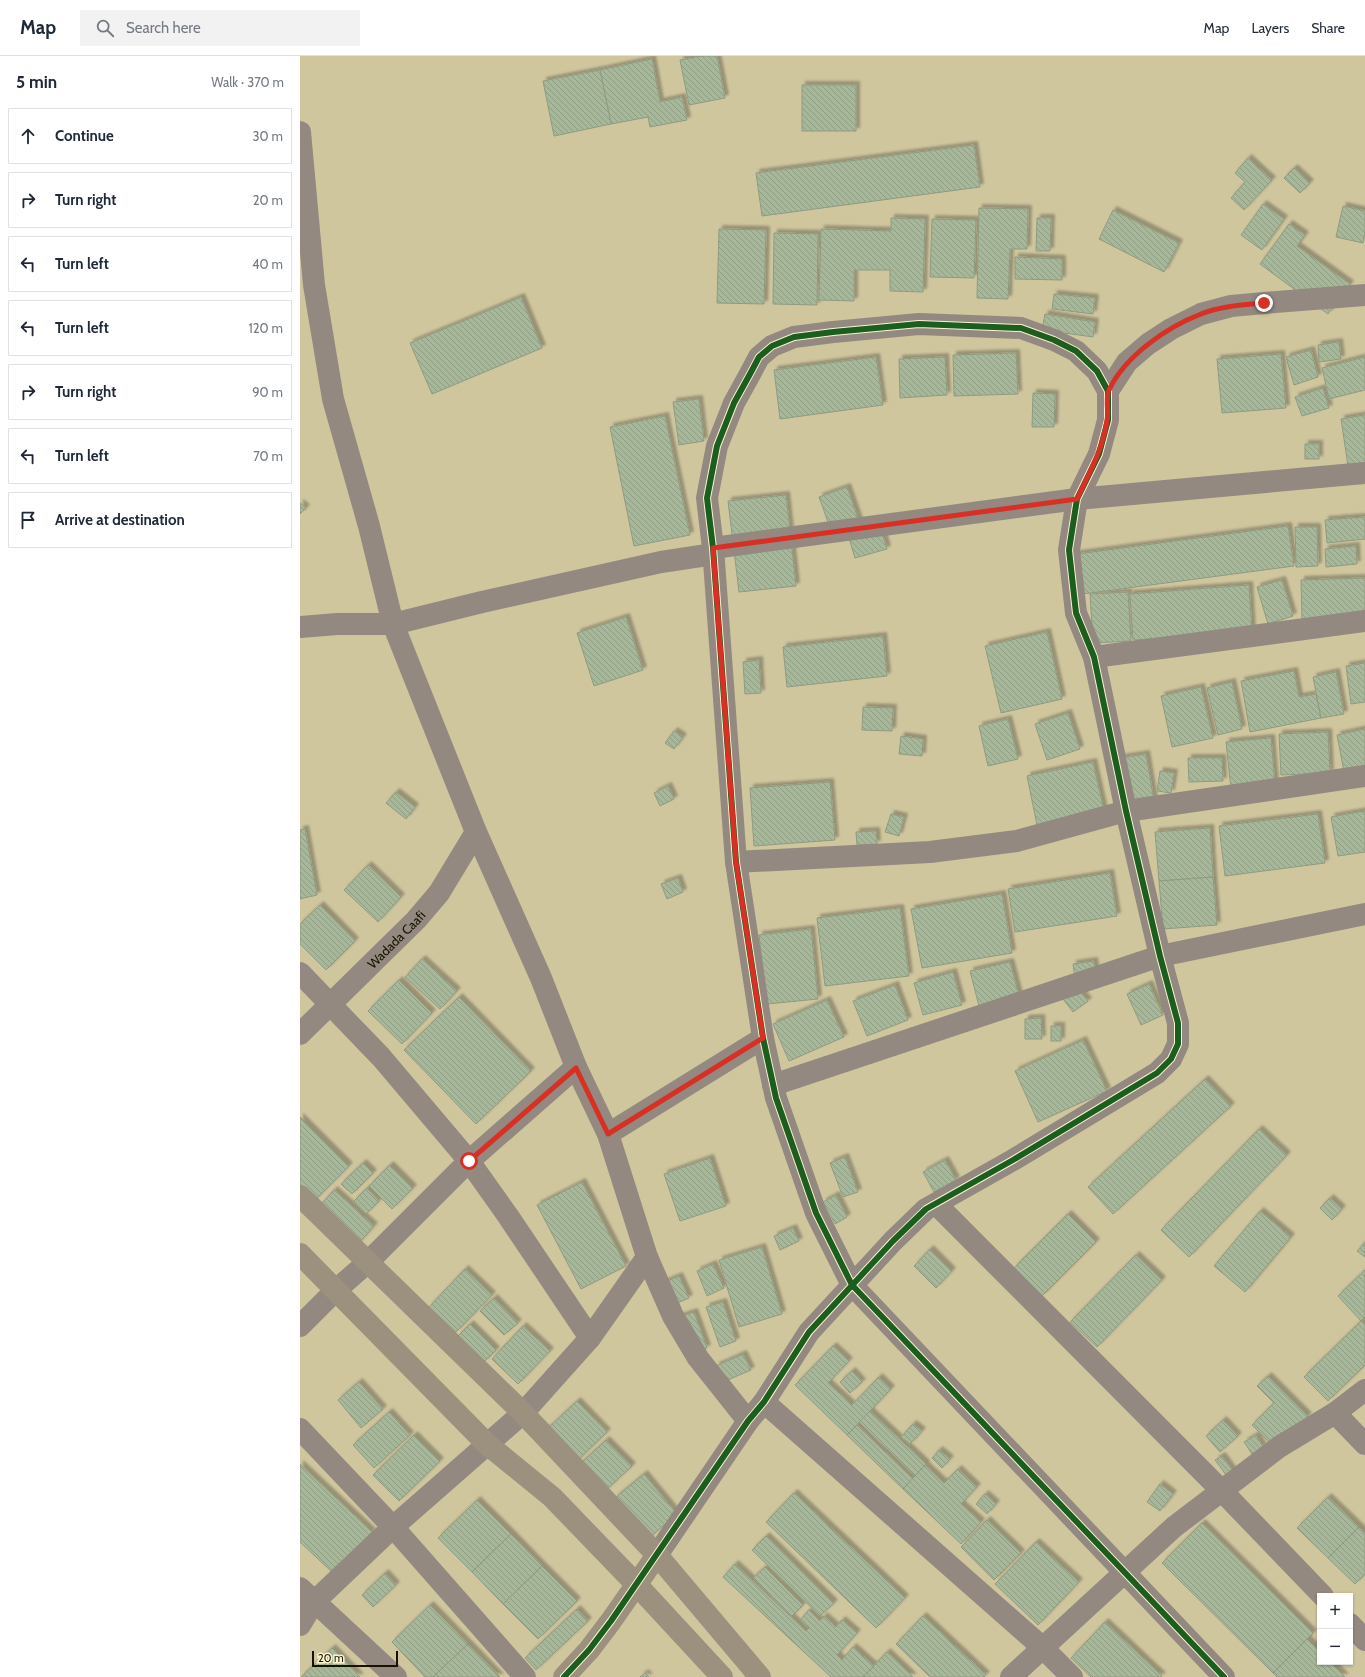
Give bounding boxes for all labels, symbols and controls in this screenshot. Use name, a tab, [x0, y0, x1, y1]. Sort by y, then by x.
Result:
search box	[80, 10, 360, 46]
text: Map	[20, 16, 56, 39]
icon: search	[94, 17, 116, 39]
text: Search here	[126, 19, 201, 37]
text: Map	[1204, 19, 1229, 37]
text: Layers	[1251, 19, 1289, 37]
text: Share	[1311, 19, 1345, 37]
text: 5 min	[16, 72, 57, 92]
text: Walk · 370 m	[211, 74, 284, 90]
icon: ahead	[17, 125, 39, 147]
text: Continue	[55, 127, 114, 145]
text: 30 m	[253, 128, 283, 144]
icon: right	[17, 189, 39, 211]
text: Turn right	[55, 191, 116, 209]
text: 20 m	[253, 192, 283, 208]
icon: left	[17, 253, 39, 275]
text: Turn left	[55, 255, 109, 273]
text: 40 m	[252, 256, 283, 272]
route end	[1255, 294, 1273, 312]
icon: left	[17, 317, 39, 339]
text: Turn left	[55, 319, 109, 337]
text: 120 m	[249, 320, 283, 336]
icon: right	[17, 381, 39, 403]
text: Turn right	[55, 383, 116, 401]
text: 90 m	[252, 384, 283, 400]
icon: left	[17, 445, 39, 467]
text: Turn left	[55, 447, 109, 465]
text: 70 m	[253, 448, 283, 464]
icon: arrive	[17, 509, 39, 531]
text: Arrive at destination	[55, 511, 185, 529]
street label: Wadada Caafi	[364, 907, 429, 972]
route start	[460, 1152, 478, 1170]
map controls	[1317, 1593, 1353, 1665]
button: +	[1317, 1593, 1353, 1629]
button: −	[1317, 1629, 1353, 1665]
scale bar	[312, 1649, 398, 1668]
text: 20 m	[318, 1651, 344, 1665]

